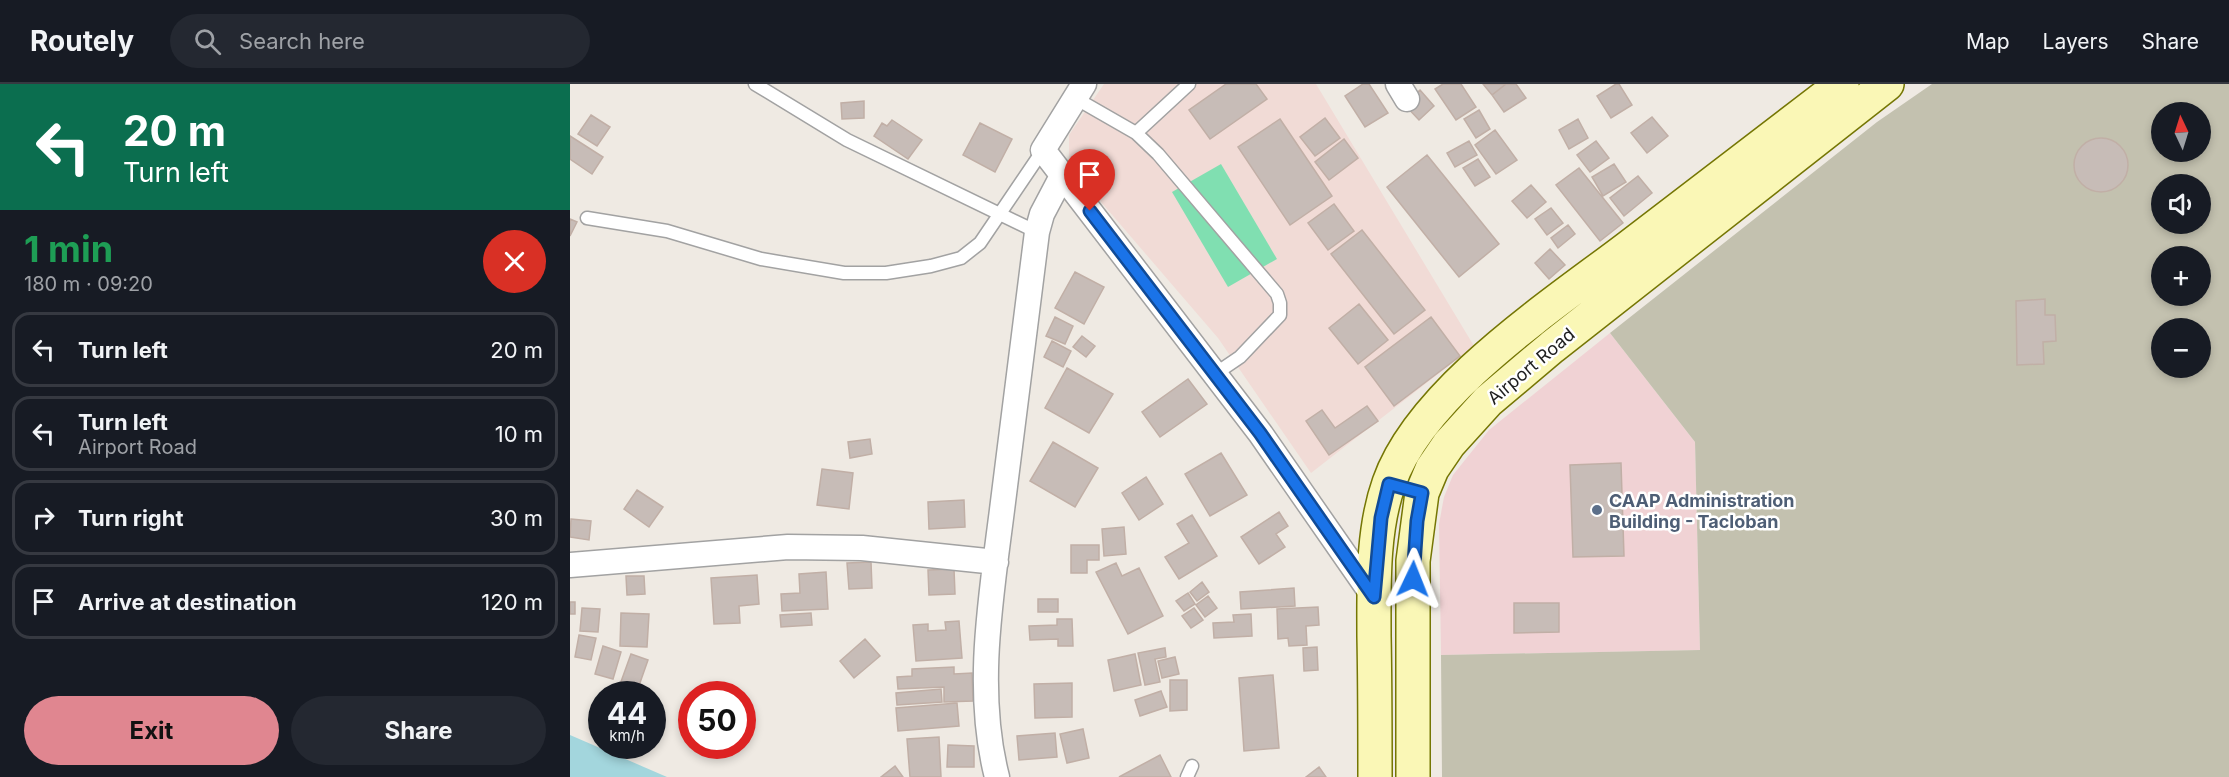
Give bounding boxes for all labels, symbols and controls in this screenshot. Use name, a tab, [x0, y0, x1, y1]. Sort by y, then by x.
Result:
search box	[170, 14, 590, 68]
text: Routely	[30, 24, 134, 58]
icon: search	[191, 25, 224, 58]
text: Search here	[239, 28, 365, 54]
text: Map	[1966, 29, 2010, 54]
text: Layers	[2043, 29, 2109, 54]
text: Share	[2142, 29, 2199, 54]
north arrow	[2151, 102, 2211, 162]
map controls	[2151, 102, 2211, 378]
text: 20 m	[123, 105, 226, 156]
icon: left	[24, 108, 102, 186]
pin	[1064, 149, 1115, 211]
text: Turn left	[123, 156, 229, 189]
icon: arrive	[1073, 158, 1106, 191]
button: sound	[2151, 174, 2211, 234]
text: 1 min	[24, 227, 113, 271]
button: close	[483, 230, 546, 293]
button: +	[2151, 246, 2211, 306]
text: 180 m · 09:20	[24, 272, 153, 296]
button: −	[2151, 318, 2211, 378]
street label: Airport Road	[1483, 324, 1579, 408]
icon: left	[27, 333, 60, 366]
text: Turn left	[78, 337, 168, 363]
text: 20 m	[490, 337, 543, 363]
text: Turn left	[78, 409, 168, 435]
icon: left	[27, 417, 60, 450]
text: 10 m	[495, 421, 543, 447]
text: Airport Road	[78, 435, 197, 459]
place label: CAAP Administration Building - Tacloban	[1609, 490, 1795, 532]
icon: right	[27, 501, 60, 534]
marker: CAAP Administration Building - Tacloban	[1590, 503, 1604, 517]
text: Turn right	[78, 505, 184, 531]
text: 30 m	[490, 505, 543, 531]
position arrow	[1381, 547, 1445, 611]
icon: arrive	[27, 585, 60, 618]
text: Arrive at destination	[78, 589, 297, 615]
text: 120 m	[481, 589, 543, 615]
speed limit sign: 50	[678, 681, 756, 759]
text: 44	[607, 695, 647, 731]
button: Exit	[24, 696, 279, 765]
button: Share	[291, 696, 546, 765]
text: km/h	[609, 726, 645, 745]

